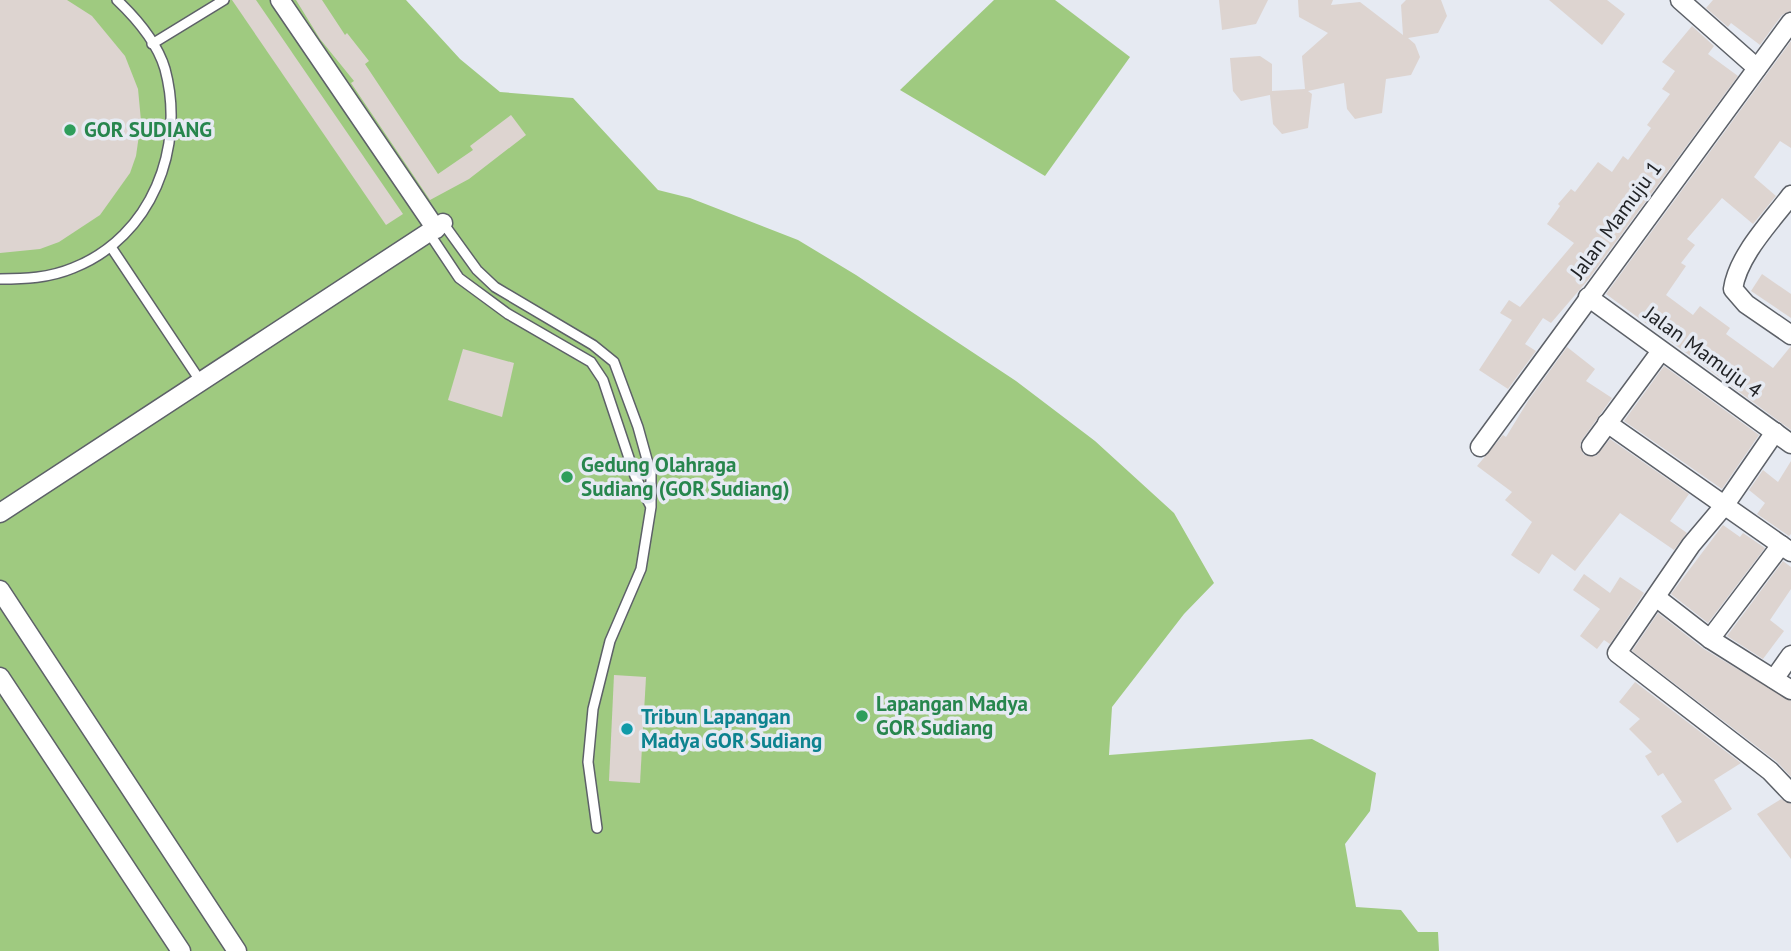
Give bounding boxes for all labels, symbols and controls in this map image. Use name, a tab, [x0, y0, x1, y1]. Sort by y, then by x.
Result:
place label: GOR SUDIANG	[84, 116, 212, 143]
marker: GOR SUDIANG	[62, 122, 78, 138]
street label: Jalan Mamuju 1	[1563, 155, 1668, 285]
street label: Jalan Mamuju 4	[1638, 299, 1768, 404]
place label: Gedung Olahraga Sudiang (GOR Sudiang)	[581, 451, 790, 502]
marker: Gedung Olahraga Sudiang (GOR Sudiang)	[559, 469, 575, 485]
place label: Lapangan Madya GOR Sudiang	[876, 690, 1028, 741]
place label: Tribun Lapangan Madya GOR Sudiang	[641, 703, 822, 754]
marker: Lapangan Madya GOR Sudiang	[854, 708, 870, 724]
marker: Tribun Lapangan Madya GOR Sudiang	[619, 721, 635, 737]

